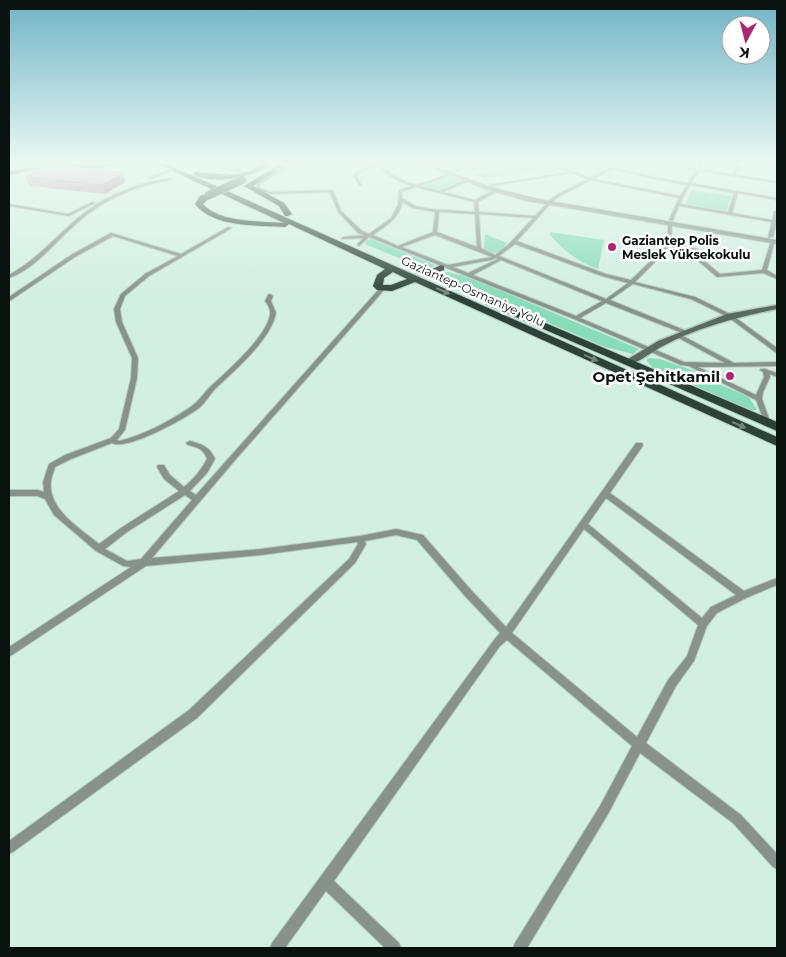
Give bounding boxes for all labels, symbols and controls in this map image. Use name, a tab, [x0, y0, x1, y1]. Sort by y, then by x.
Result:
north arrow	[721, 15, 771, 65]
text: K	[738, 43, 751, 62]
place label: Gaziantep Polis Meslek Yüksekokulu	[622, 233, 751, 262]
marker: Gaziantep Polis Meslek Yüksekokulu	[606, 241, 618, 253]
street label: Gaziantep-Osmaniye Yolu	[399, 253, 547, 329]
one-way arrow	[435, 286, 450, 295]
one-way arrow	[584, 354, 598, 362]
place label: Opet Şehitkamil	[593, 367, 720, 386]
marker: Opet Şehitkamil	[724, 370, 736, 382]
one-way arrow	[732, 421, 746, 429]

